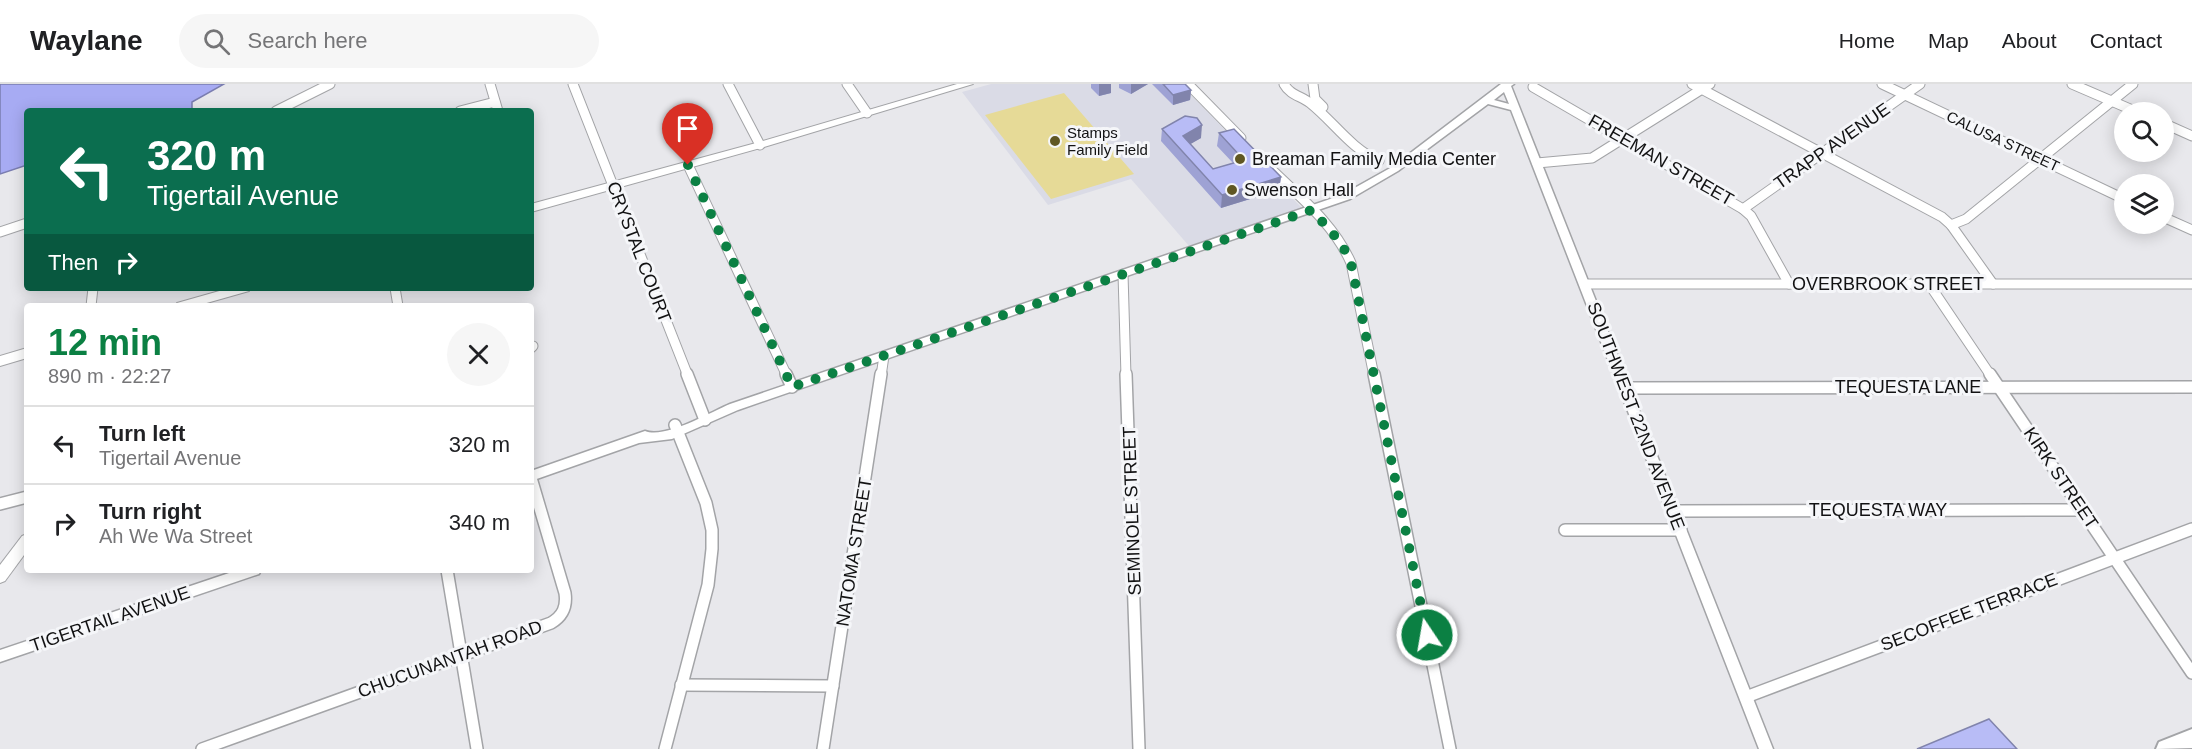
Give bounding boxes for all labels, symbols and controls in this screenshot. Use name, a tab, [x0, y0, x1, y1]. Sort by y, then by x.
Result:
search box	[179, 14, 599, 68]
text: Waylane	[30, 25, 143, 56]
icon: search	[200, 25, 233, 58]
text: Search here	[248, 28, 367, 53]
text: Home	[1839, 29, 1895, 52]
text: Map	[1928, 29, 1969, 52]
text: About	[2002, 29, 2057, 52]
text: Contact	[2090, 29, 2162, 52]
street label: TRAPP AVENUE	[1770, 99, 1894, 193]
map controls	[2114, 102, 2174, 234]
button: search	[2114, 102, 2174, 162]
pin	[662, 103, 713, 165]
street label: CALUSA STREET	[1944, 107, 2062, 175]
street label: FREEMAN STREET	[1585, 110, 1737, 210]
icon: arrive	[671, 112, 704, 145]
place label: Stamps Family Field	[1067, 124, 1148, 158]
icon: left	[48, 132, 126, 210]
text: 320 m	[147, 132, 266, 179]
marker: Stamps Family Field	[1048, 134, 1062, 148]
place label: Breaman Family Media Center	[1252, 149, 1496, 169]
marker: Breaman Family Media Center	[1233, 152, 1247, 166]
button: layers	[2114, 174, 2174, 234]
street label: CRYSTAL COURT	[603, 179, 675, 325]
place label: Swenson Hall	[1244, 180, 1354, 200]
text: Tigertail Avenue	[147, 181, 339, 211]
marker: Swenson Hall	[1225, 183, 1239, 197]
icon: right	[110, 246, 143, 279]
text: Then	[48, 250, 98, 275]
street label: OVERBROOK STREET	[1792, 274, 1984, 294]
street label: SOUTHWEST 22ND AVENUE	[1583, 299, 1689, 533]
text: 12 min	[48, 322, 162, 363]
button: close	[447, 323, 510, 386]
text: 890 m · 22:27	[48, 365, 171, 387]
street label: TEQUESTA LANE	[1835, 377, 1981, 397]
text: Turn left	[99, 421, 185, 446]
street label: KIRK STREET	[2020, 423, 2102, 533]
street label: SEMINOLE STREET	[1119, 426, 1145, 596]
icon: left	[48, 429, 81, 462]
text: 320 m	[449, 432, 510, 457]
text: Tigertail Avenue	[99, 447, 241, 469]
street label: NATOMA STREET	[832, 476, 876, 628]
text: Turn right	[99, 499, 201, 524]
street label: TEQUESTA WAY	[1809, 500, 1947, 520]
icon: right	[48, 507, 81, 540]
text: 340 m	[449, 510, 510, 535]
text: Ah We Wa Street	[99, 525, 252, 547]
street label: SECOFFEE TERRACE	[1878, 569, 2060, 655]
street label: TIGERTAIL AVENUE	[28, 582, 192, 656]
position arrow	[1395, 603, 1459, 667]
street label: CHUCUNANTAH ROAD	[355, 616, 545, 702]

